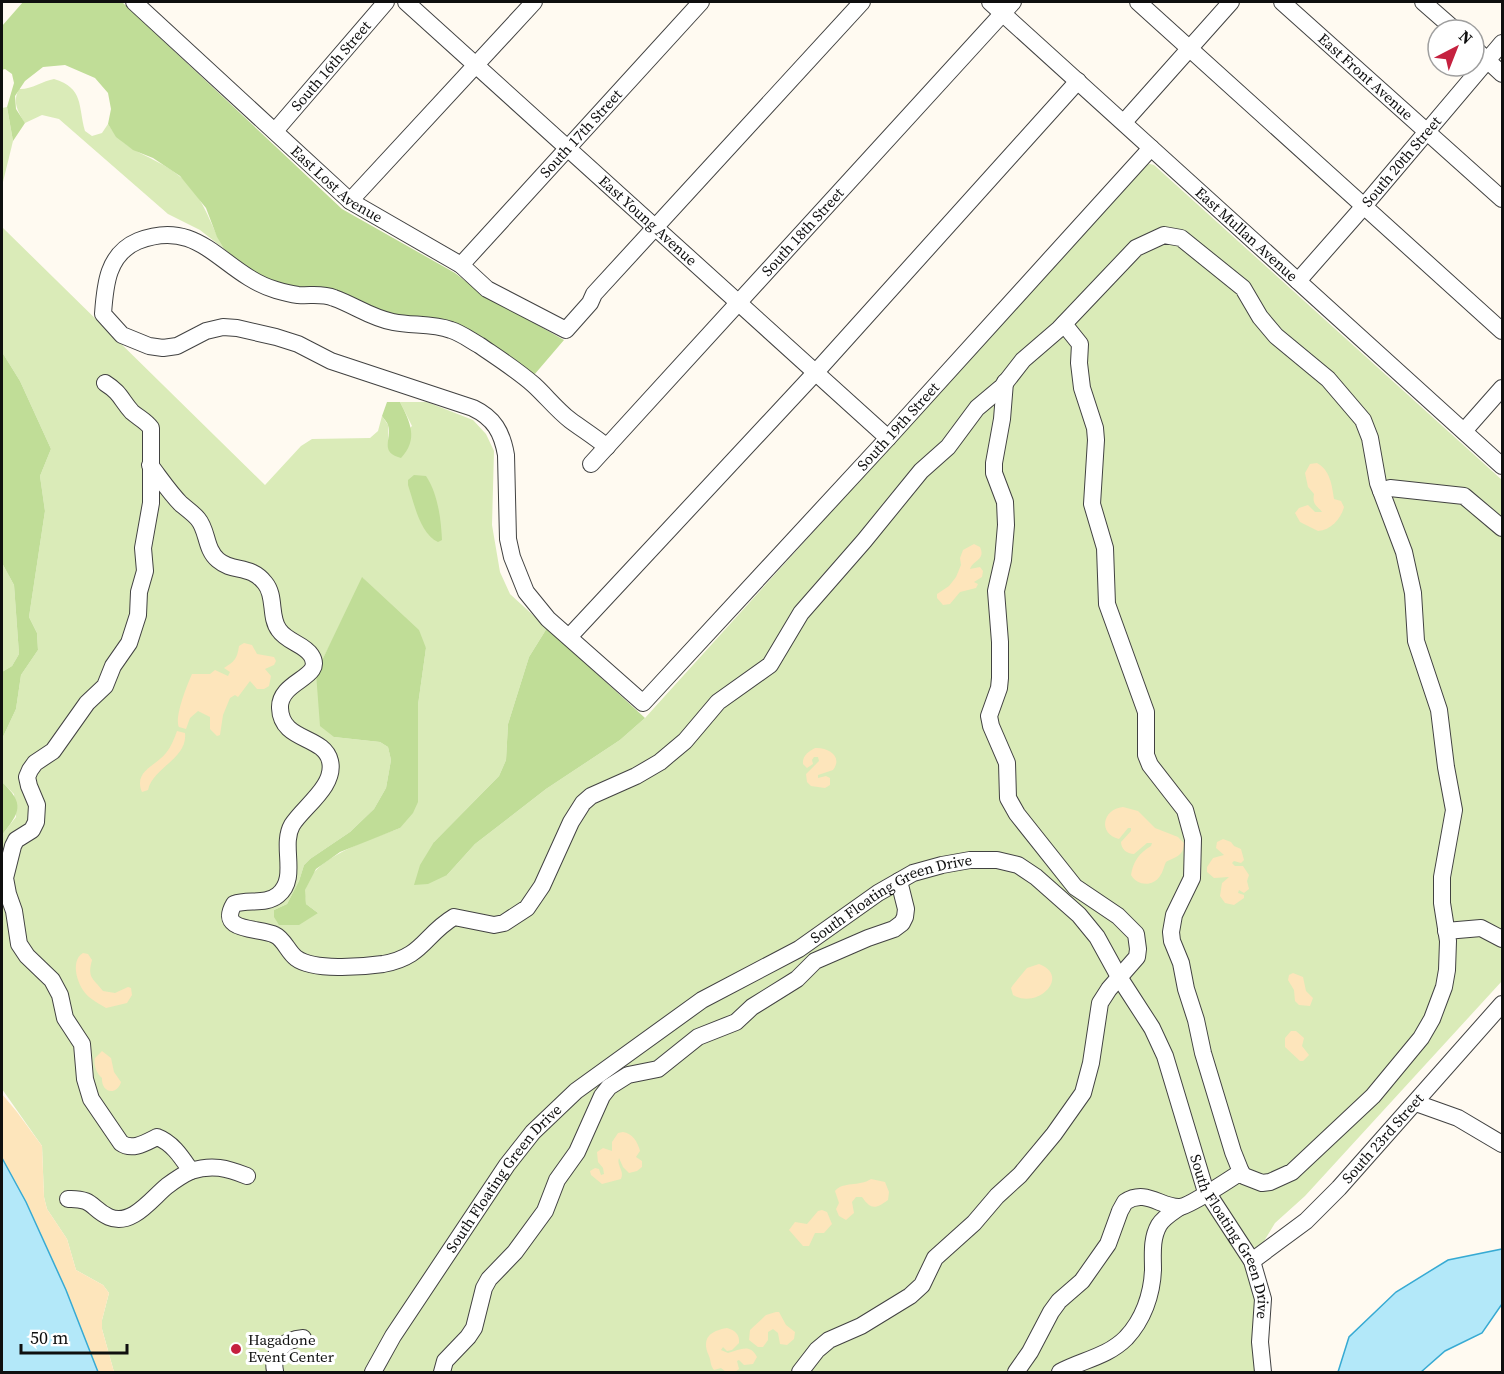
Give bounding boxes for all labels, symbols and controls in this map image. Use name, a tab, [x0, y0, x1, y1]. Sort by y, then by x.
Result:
street label: South 16th Street	[286, 16, 376, 115]
north arrow	[1426, 18, 1486, 78]
text: N	[1454, 25, 1478, 49]
street label: East Front Avenue	[1314, 28, 1418, 125]
street label: South 17th Street	[535, 84, 627, 182]
street label: South 20th Street	[1357, 111, 1446, 211]
street label: East Lost Avenue	[286, 141, 387, 228]
street label: East Young Avenue	[594, 170, 702, 271]
street label: East Mullan Avenue	[1191, 182, 1303, 286]
street label: South 18th Street	[756, 183, 848, 281]
street label: South 19th Street	[852, 377, 944, 475]
street label: South Floating Green Drive	[806, 849, 974, 948]
street label: South 23rd Street	[1337, 1088, 1428, 1188]
street label: South Floating Green Drive	[441, 1099, 566, 1257]
street label: South Floating Green Drive	[1185, 1152, 1274, 1320]
scale bar	[21, 1317, 128, 1355]
text: 50 m	[30, 1325, 68, 1350]
place label: Hagadone Event Center	[248, 1329, 335, 1367]
marker: Hagadone Event Center	[229, 1342, 243, 1356]

